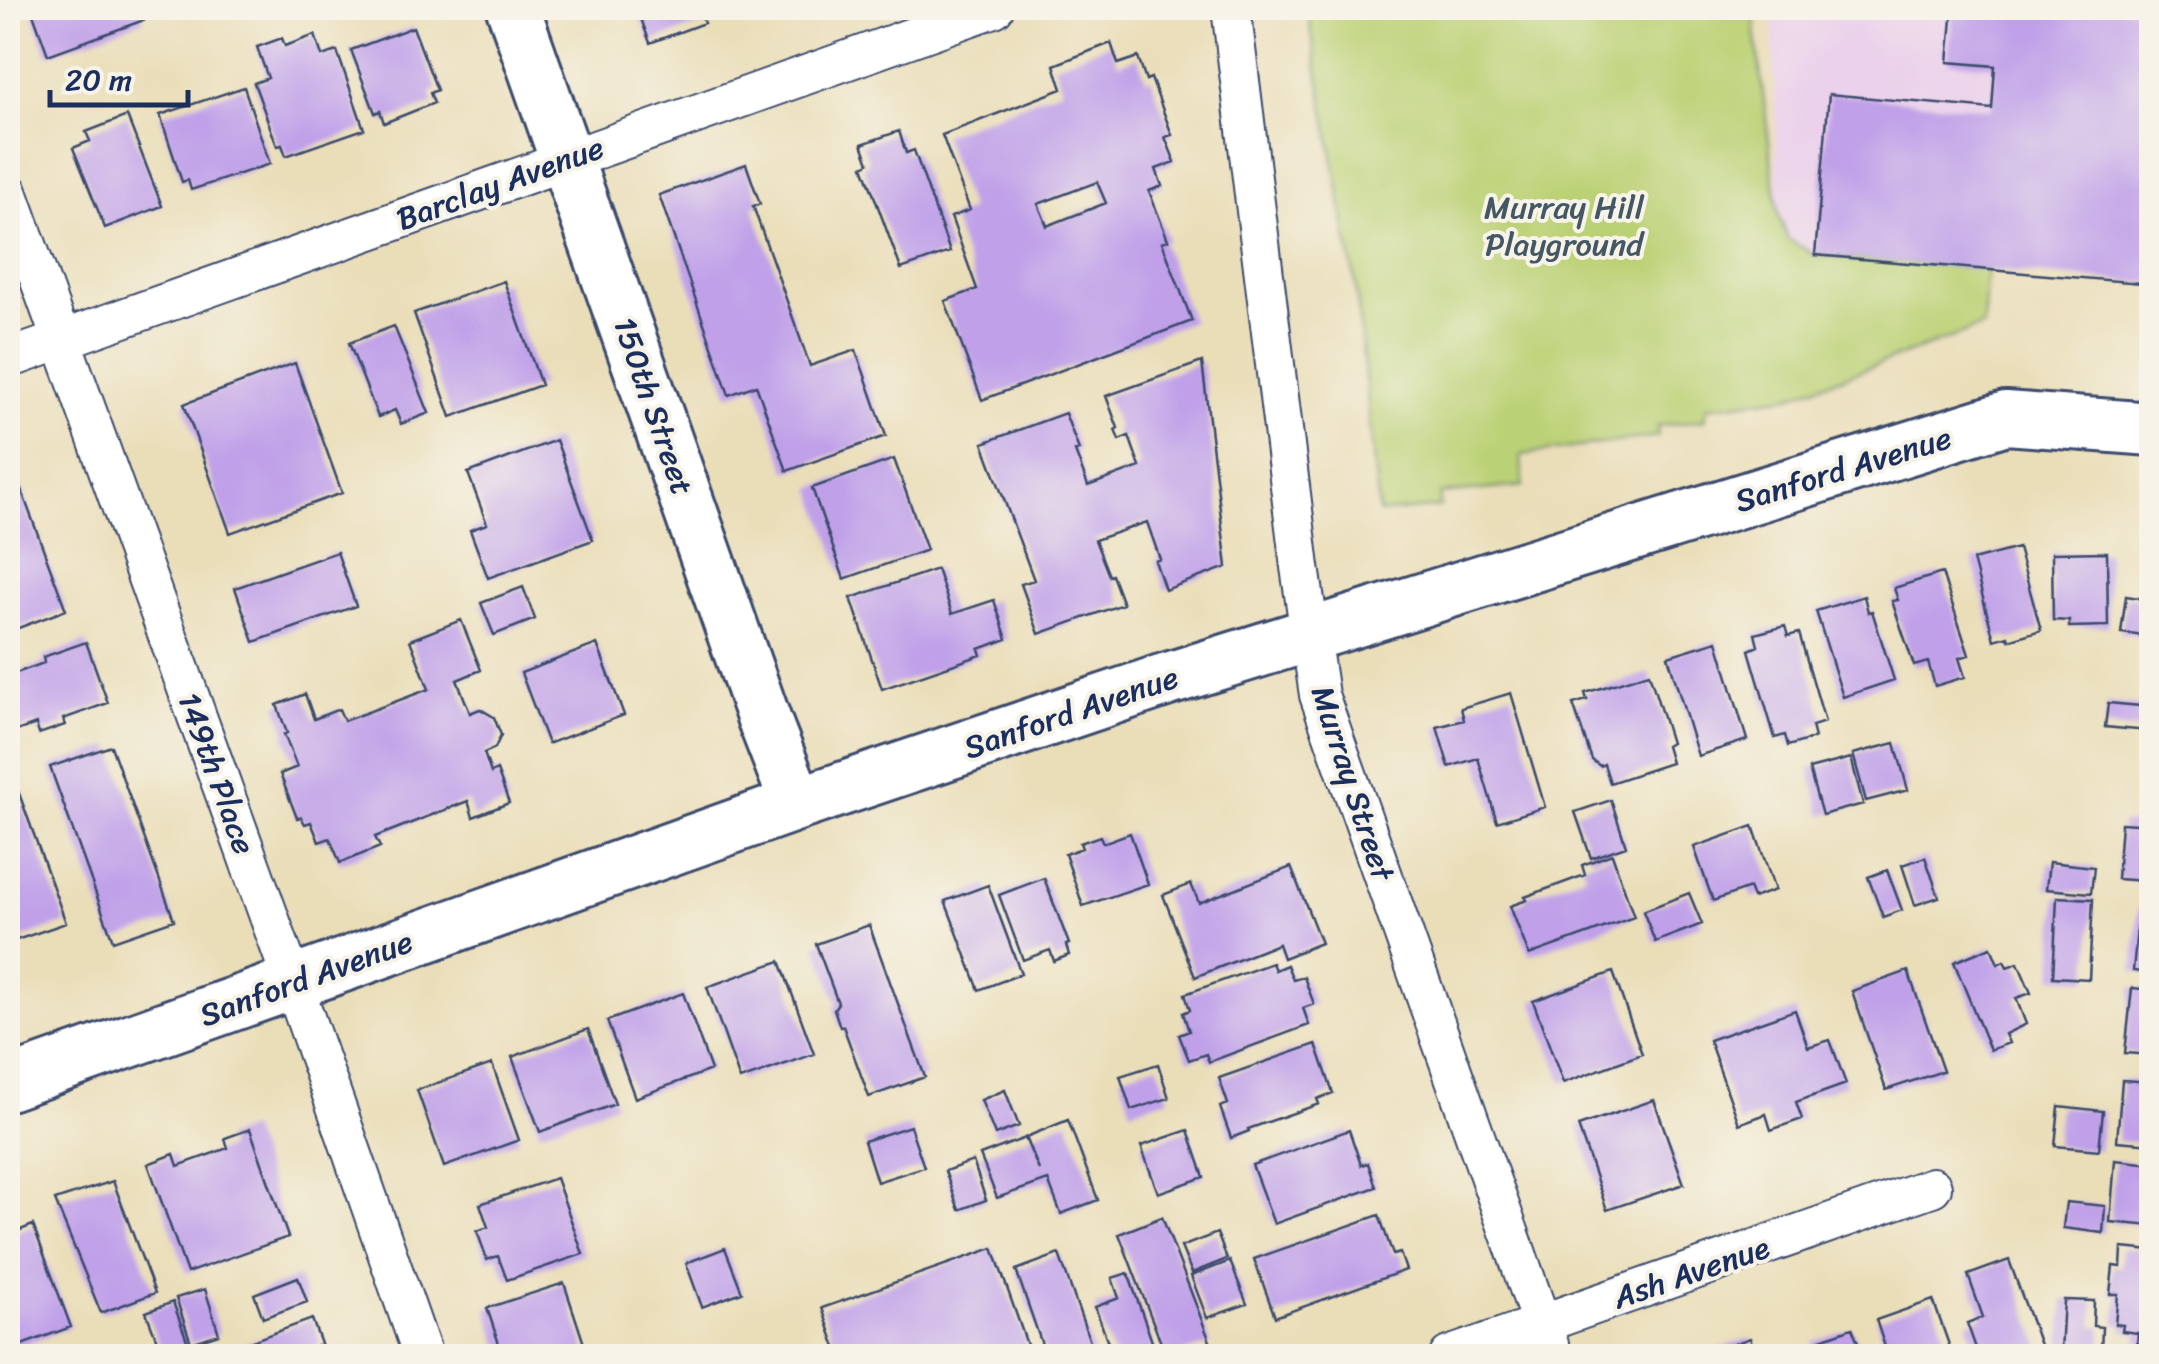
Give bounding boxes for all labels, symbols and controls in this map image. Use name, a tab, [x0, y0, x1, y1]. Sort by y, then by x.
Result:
scale bar	[50, 45, 188, 107]
text: 20 m	[65, 53, 132, 107]
street label: Barclay Avenue	[388, 119, 612, 247]
park label: Murray Hill Playground	[1484, 179, 1645, 273]
street label: 150th Street	[596, 309, 711, 503]
street label: Sanford Avenue	[1728, 409, 1959, 529]
street label: Sanford Avenue	[956, 649, 1186, 776]
street label: Murray Street	[1294, 678, 1411, 889]
street label: 149th Place	[161, 684, 272, 863]
street label: Sanford Avenue	[191, 913, 421, 1044]
street label: Ash Avenue	[1604, 1219, 1777, 1326]

